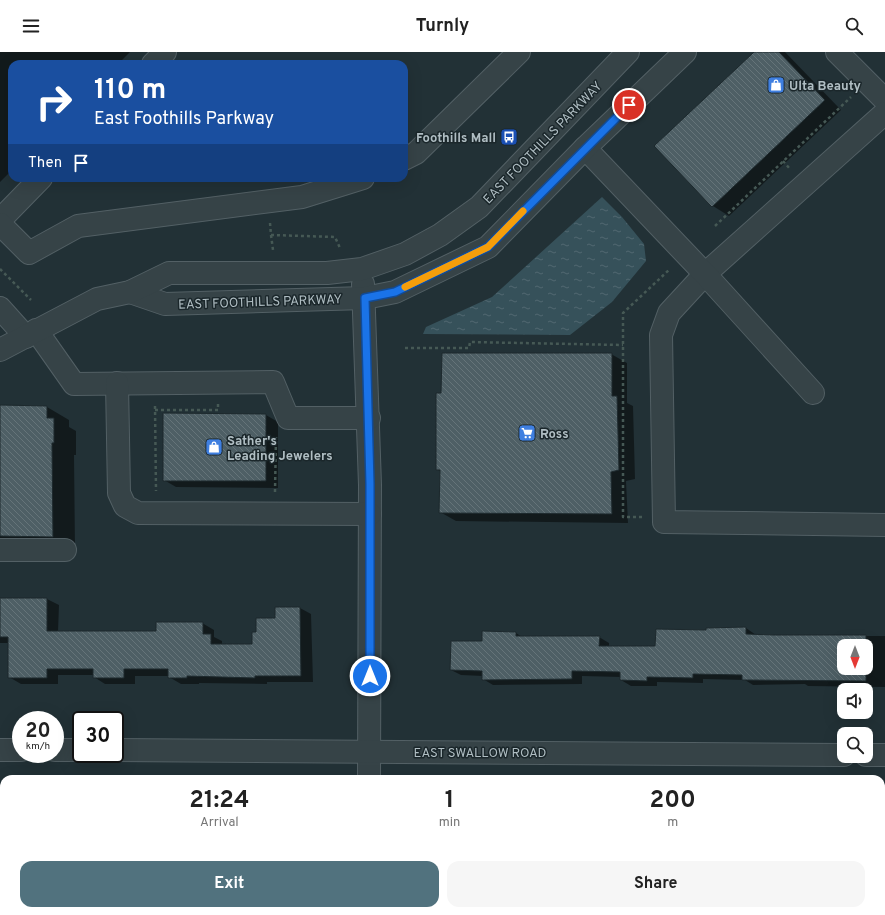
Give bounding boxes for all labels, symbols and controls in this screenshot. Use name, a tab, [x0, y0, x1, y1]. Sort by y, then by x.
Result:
icon: menu	[20, 15, 42, 37]
text: Turnly	[416, 15, 469, 38]
icon: search	[843, 15, 865, 37]
text: 110 m	[94, 73, 166, 109]
shop icon: Ulta Beauty	[766, 75, 786, 95]
icon: right	[28, 76, 80, 128]
street label: EAST FOOTHILLS PARKWAY	[481, 79, 606, 208]
place label: Ulta Beauty	[789, 79, 862, 95]
pin	[612, 88, 646, 122]
icon: arrive	[618, 94, 640, 116]
text: East Foothills Parkway	[94, 108, 274, 131]
bus stop icon: Foothills Mall	[499, 127, 519, 147]
place label: Foothills Mall	[416, 131, 496, 147]
icon: arrive	[70, 152, 92, 174]
text: Then	[28, 154, 62, 173]
street label: EAST FOOTHILLS PARKWAY	[178, 292, 342, 314]
supermarket icon: Ross	[517, 423, 537, 443]
place label: Ross	[540, 427, 569, 443]
place label: Sather's Leading Jewelers	[227, 434, 333, 465]
shop icon: Sather's Leading Jewelers	[204, 437, 224, 457]
north arrow	[837, 639, 873, 675]
map controls	[837, 639, 873, 763]
position arrow	[349, 655, 391, 697]
button: sound	[837, 683, 873, 719]
speed limit sign: 30	[72, 711, 124, 763]
text: 20	[25, 719, 51, 745]
button: search	[837, 727, 873, 763]
text: km/h	[26, 740, 50, 753]
street label: EAST SWALLOW ROAD	[414, 746, 546, 762]
text: 21:24	[189, 786, 249, 816]
text: 1	[445, 786, 454, 816]
text: 200	[649, 786, 696, 816]
text: Arrival	[200, 815, 239, 831]
text: min	[439, 815, 460, 831]
text: m	[667, 815, 678, 831]
button: Exit	[20, 861, 439, 907]
button: Share	[447, 861, 865, 907]

